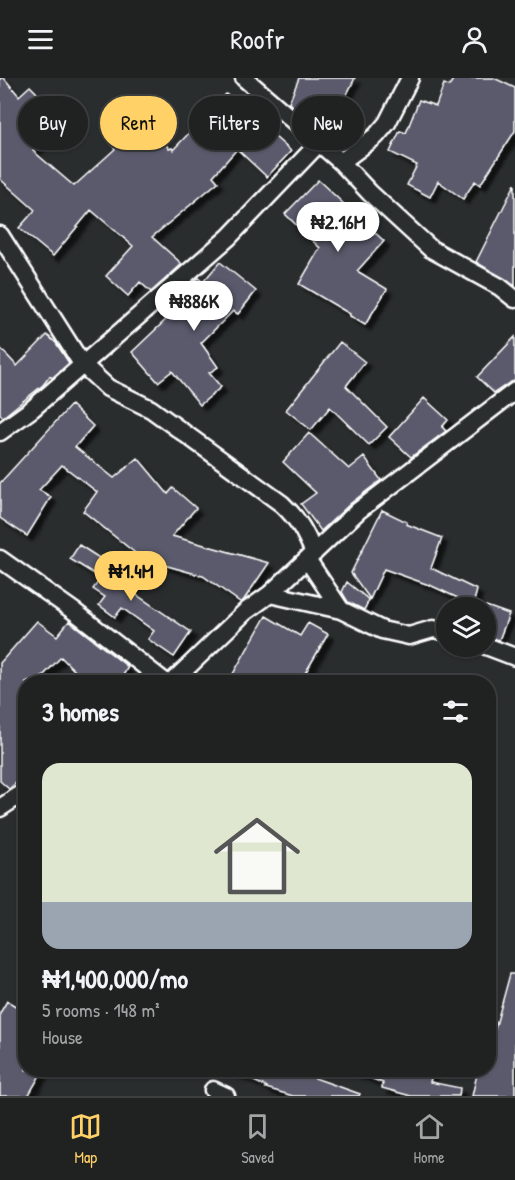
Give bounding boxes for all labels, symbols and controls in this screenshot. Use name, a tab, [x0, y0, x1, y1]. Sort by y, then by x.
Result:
text: Roofr	[230, 21, 285, 57]
icon: menu	[24, 23, 57, 56]
icon: person	[458, 23, 491, 56]
chip: Buy	[18, 96, 88, 150]
chip: Rent	[100, 96, 177, 150]
chip: Filters	[189, 96, 280, 150]
chip: New	[292, 96, 364, 150]
pin: ₦2.16M	[289, 202, 387, 253]
text: ₦2.16M	[310, 208, 366, 235]
pin: ₦886K	[152, 281, 236, 332]
text: ₦886K	[169, 287, 219, 314]
pin: ₦1.4M	[89, 551, 173, 602]
text: ₦1.4M	[108, 557, 154, 584]
map controls	[436, 597, 496, 657]
button: layers	[436, 597, 496, 657]
text: 3 homes	[42, 694, 119, 729]
icon: filters	[439, 695, 472, 728]
icon: home	[203, 802, 311, 910]
text: ₦1,400,000/mo	[42, 961, 188, 996]
text: 5 rooms · 148 m²	[42, 996, 160, 1023]
text: House	[42, 1023, 83, 1050]
tab: Map	[69, 1110, 102, 1168]
tab: Saved	[241, 1110, 274, 1168]
tab: Home	[413, 1110, 446, 1168]

